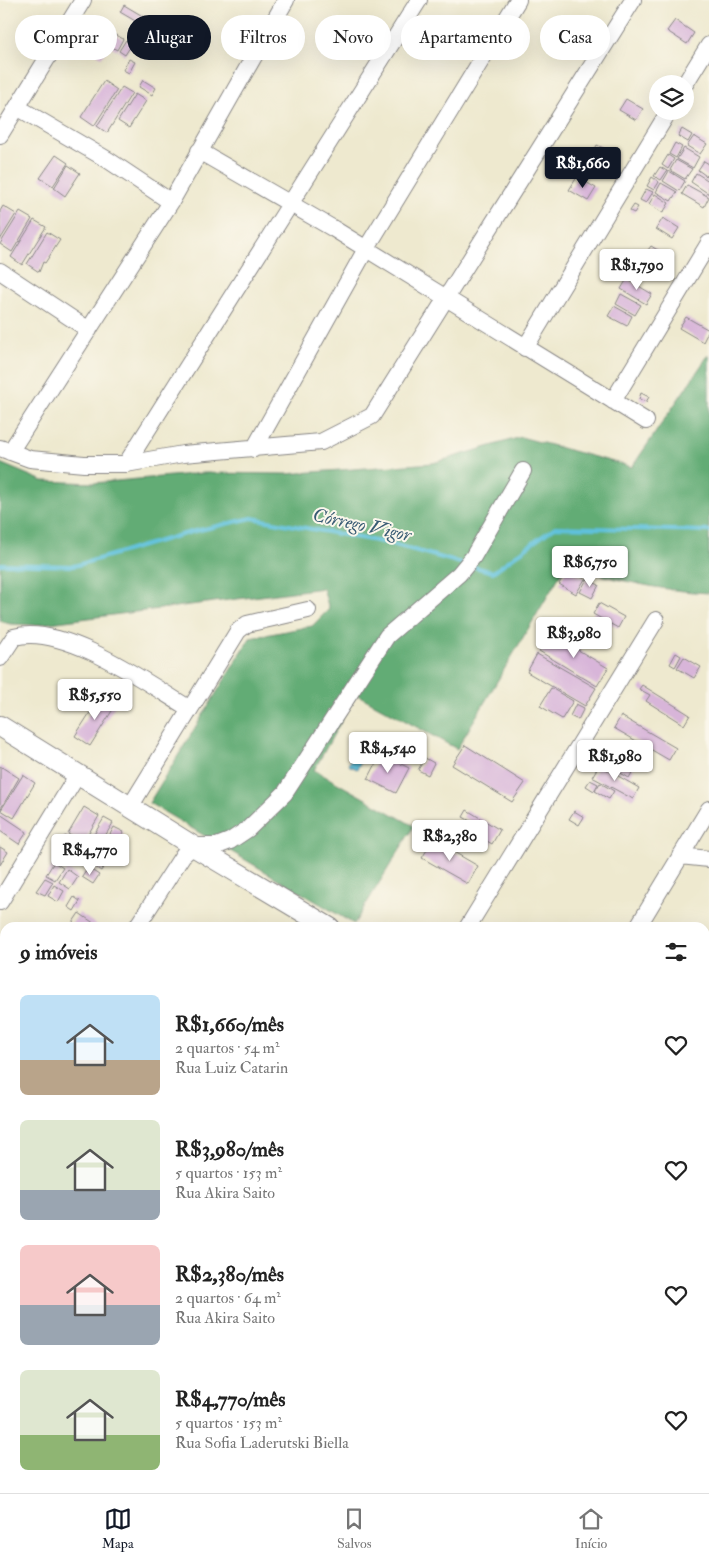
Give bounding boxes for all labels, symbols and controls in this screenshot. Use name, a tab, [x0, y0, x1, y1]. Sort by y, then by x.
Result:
chip: Comprar	[15, 15, 117, 60]
chip: Alugar	[127, 15, 211, 60]
chip: Filtros	[221, 15, 305, 60]
chip: Novo	[315, 15, 391, 60]
chip: Apartamento	[401, 15, 530, 60]
chip: Casa	[540, 15, 610, 60]
map controls	[649, 75, 694, 120]
button: layers	[649, 75, 694, 120]
pin: R$1,660	[537, 146, 629, 189]
text: R$1,660	[556, 153, 610, 173]
pin: R$1,790	[591, 248, 683, 291]
text: R$1,790	[610, 255, 664, 275]
water label: Córrego Vigor	[311, 503, 414, 547]
pin: R$6,750	[544, 546, 636, 588]
text: R$6,750	[563, 552, 617, 572]
pin: R$3,980	[528, 616, 620, 659]
text: R$3,980	[547, 623, 601, 643]
pin: R$5,550	[49, 678, 141, 721]
text: R$5,550	[69, 685, 121, 705]
pin: R$4,540	[342, 732, 434, 774]
text: R$4,540	[360, 738, 416, 758]
pin: R$1,980	[569, 740, 661, 782]
text: R$1,980	[588, 746, 642, 766]
pin: R$2,380	[404, 820, 496, 862]
text: R$2,380	[423, 826, 477, 846]
pin: R$4,770	[44, 834, 136, 876]
text: R$4,770	[62, 840, 118, 860]
icon: filters	[662, 938, 690, 966]
text: 9 imóveis	[20, 939, 97, 966]
text: R$1,660/mês	[175, 1011, 284, 1038]
icon: home	[60, 1015, 120, 1075]
icon: heart	[662, 1031, 690, 1059]
text: 2 quartos · 54 m²	[175, 1038, 279, 1058]
text: Rua Luiz Catarin	[175, 1058, 288, 1078]
text: R$3,980/mês	[175, 1136, 284, 1163]
icon: home	[60, 1140, 120, 1200]
icon: heart	[662, 1156, 690, 1184]
text: 5 quartos · 153 m²	[175, 1163, 282, 1183]
text: Rua Akira Saito	[175, 1183, 275, 1203]
text: R$2,380/mês	[175, 1261, 284, 1288]
icon: home	[60, 1265, 120, 1325]
icon: heart	[662, 1281, 690, 1309]
text: 2 quartos · 64 m²	[175, 1288, 281, 1308]
text: Rua Akira Saito	[175, 1308, 275, 1328]
text: R$4,770/mês	[175, 1386, 286, 1413]
icon: home	[60, 1390, 120, 1450]
icon: heart	[662, 1406, 690, 1434]
text: 5 quartos · 153 m²	[175, 1413, 282, 1433]
text: Rua Sofia Laderutski Biella	[175, 1433, 349, 1453]
tab: Mapa	[102, 1505, 134, 1552]
tab: Salvos	[337, 1505, 371, 1552]
tab: Início	[575, 1505, 607, 1552]

